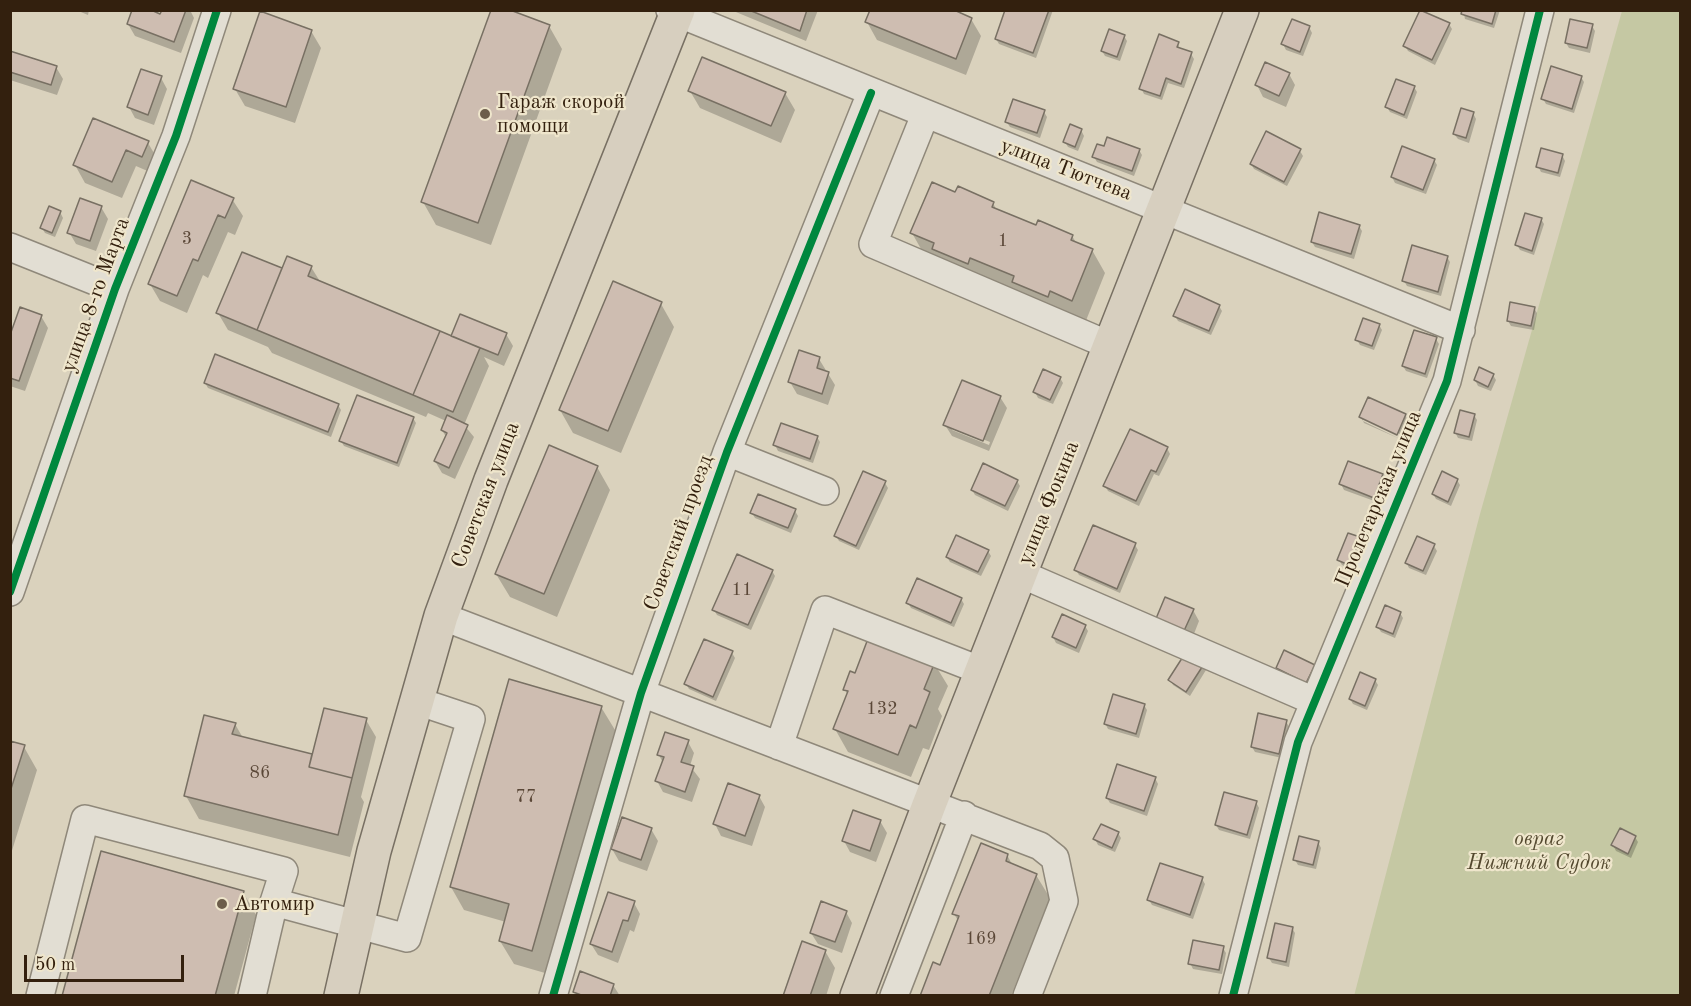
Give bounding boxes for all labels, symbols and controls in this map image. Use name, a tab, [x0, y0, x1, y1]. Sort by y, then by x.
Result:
place label: Гараж скорой помощи	[497, 89, 625, 139]
marker: Гараж скорой помощи	[478, 107, 492, 121]
street label: улица Тютчева	[997, 133, 1135, 207]
street label: улица 8-го Марта	[56, 214, 136, 376]
house number: 3	[182, 228, 192, 250]
house number: 1	[998, 230, 1008, 252]
street label: Пролетарская улица	[1330, 407, 1428, 591]
street label: Советская улица	[447, 418, 525, 572]
street label: улица Фокина	[1013, 437, 1085, 569]
street label: Советский проезд	[639, 452, 719, 614]
house number: 11	[732, 579, 752, 601]
house number: 132	[866, 698, 898, 720]
house number: 86	[250, 762, 270, 784]
house number: 77	[516, 786, 536, 808]
park label: овраг Нижний Судок	[1467, 826, 1611, 876]
place label: Автомир	[234, 891, 315, 917]
marker: Автомир	[215, 897, 229, 911]
house number: 169	[965, 928, 997, 950]
scale bar	[27, 943, 188, 981]
text: 50 m	[35, 956, 75, 974]

